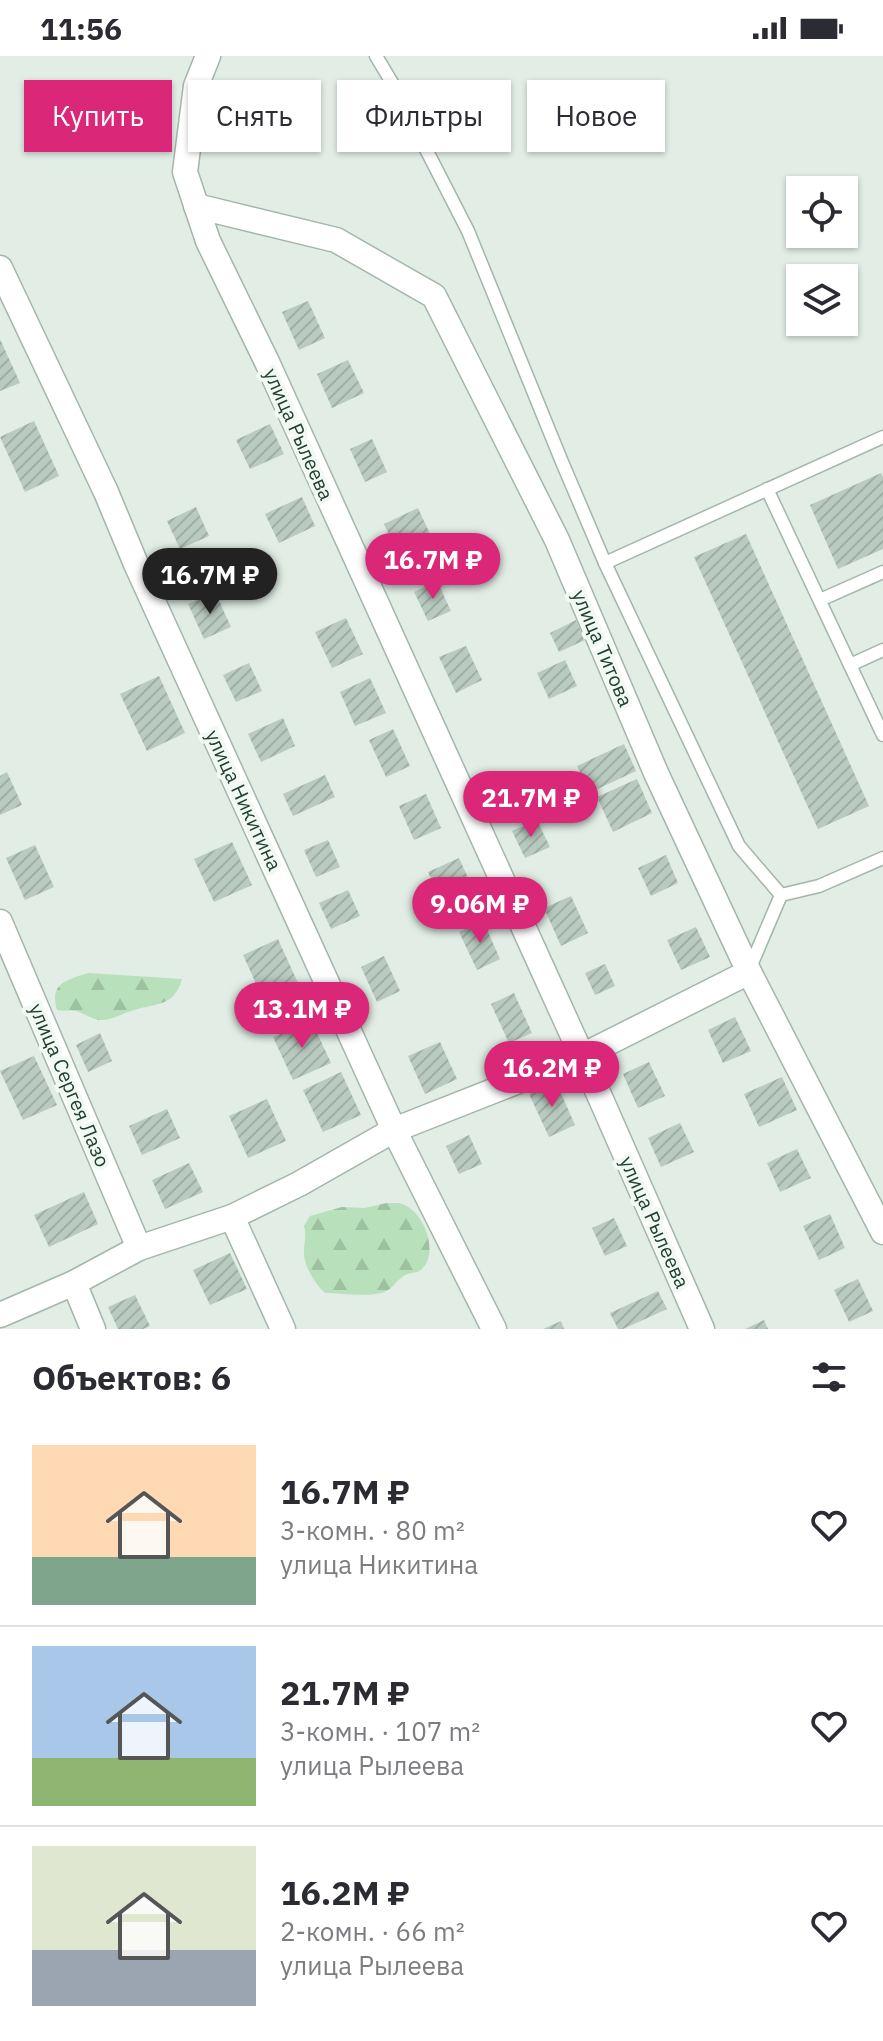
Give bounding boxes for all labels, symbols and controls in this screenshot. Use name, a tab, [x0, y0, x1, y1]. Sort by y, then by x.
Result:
text: 11:56	[40, 9, 122, 48]
chip: Купить	[24, 80, 172, 152]
chip: Снять	[188, 80, 321, 152]
chip: Фильтры	[337, 80, 511, 152]
chip: Новое	[527, 80, 665, 152]
map controls	[786, 176, 858, 336]
button: locate	[786, 176, 858, 248]
button: layers	[786, 264, 858, 336]
street label: улица Рылеева	[258, 364, 340, 505]
pin: 16.7M ₽	[359, 533, 507, 601]
text: 16.7M ₽	[383, 542, 483, 576]
pin: 16.7M ₽	[136, 548, 284, 616]
text: 16.7M ₽	[160, 557, 260, 591]
street label: улица Титова	[566, 585, 640, 711]
street label: улица Никитина	[200, 725, 289, 875]
pin: 21.7M ₽	[457, 771, 605, 839]
text: 21.7M ₽	[481, 780, 581, 814]
pin: 9.06M ₽	[406, 877, 554, 945]
text: 9.06M ₽	[430, 886, 530, 920]
pin: 13.1M ₽	[228, 982, 376, 1050]
text: 13.1M ₽	[252, 991, 352, 1025]
street label: улица Сергея Лазо	[23, 999, 117, 1171]
pin: 16.2M ₽	[478, 1041, 626, 1109]
text: 16.2M ₽	[502, 1050, 602, 1084]
street label: улица Рылеева	[614, 1152, 696, 1293]
text: Объектов: 6	[32, 1355, 231, 1399]
icon: filters	[807, 1355, 851, 1399]
text: 16.7M ₽	[280, 1469, 410, 1513]
icon: home	[96, 1477, 192, 1573]
icon: heart	[807, 1503, 851, 1547]
text: 3-комн. · 80 m²	[280, 1513, 465, 1547]
text: улица Никитина	[280, 1547, 478, 1581]
text: 21.7M ₽	[280, 1670, 410, 1714]
icon: home	[96, 1678, 192, 1774]
icon: heart	[807, 1704, 851, 1748]
text: 3-комн. · 107 m²	[280, 1714, 480, 1748]
text: улица Рылеева	[280, 1748, 464, 1782]
text: 16.2M ₽	[280, 1870, 410, 1914]
icon: home	[96, 1878, 192, 1974]
icon: heart	[807, 1904, 851, 1948]
text: 2-комн. · 66 m²	[280, 1914, 465, 1948]
text: улица Рылеева	[280, 1948, 464, 1982]

